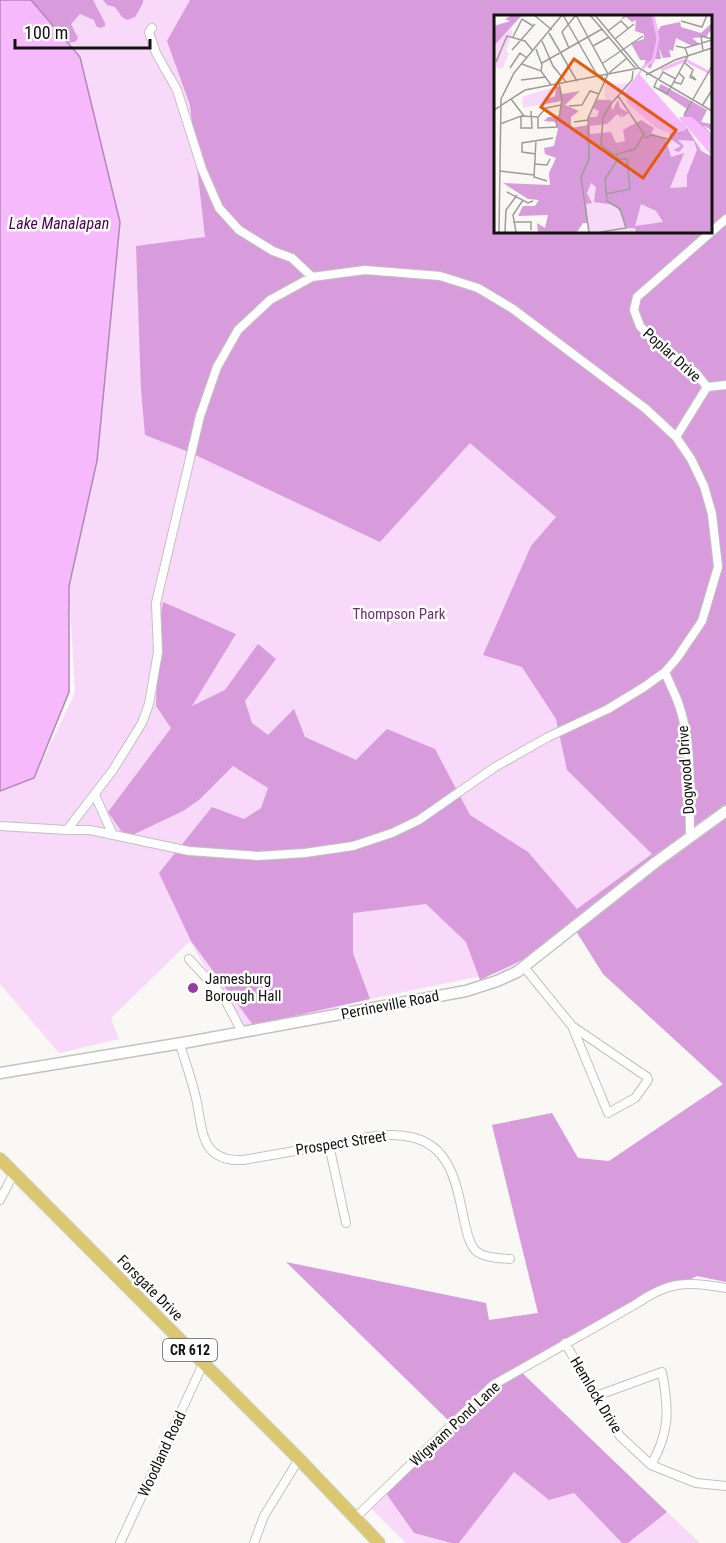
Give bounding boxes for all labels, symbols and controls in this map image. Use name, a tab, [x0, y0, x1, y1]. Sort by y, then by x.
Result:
scale bar	[15, 12, 150, 50]
inset map	[494, 15, 711, 232]
text: 100 m	[24, 22, 68, 43]
water label: Lake Manalapan	[9, 214, 109, 233]
street label: Poplar Drive	[639, 324, 705, 386]
park label: Thompson Park	[352, 605, 446, 623]
street label: Dogwood Drive	[674, 725, 698, 815]
place label: Jamesburg Borough Hall	[205, 970, 281, 1005]
marker: Jamesburg Borough Hall	[186, 981, 200, 995]
street label: Perrineville Road	[340, 987, 440, 1023]
street label: Prospect Street	[294, 1127, 388, 1159]
street label: Forsgate Drive	[113, 1251, 187, 1325]
road number: CR 612	[163, 1339, 217, 1361]
street label: Hemlock Drive	[566, 1354, 626, 1436]
street label: Wigwam Pond Lane	[406, 1378, 504, 1470]
street label: Woodland Road	[134, 1408, 190, 1500]

